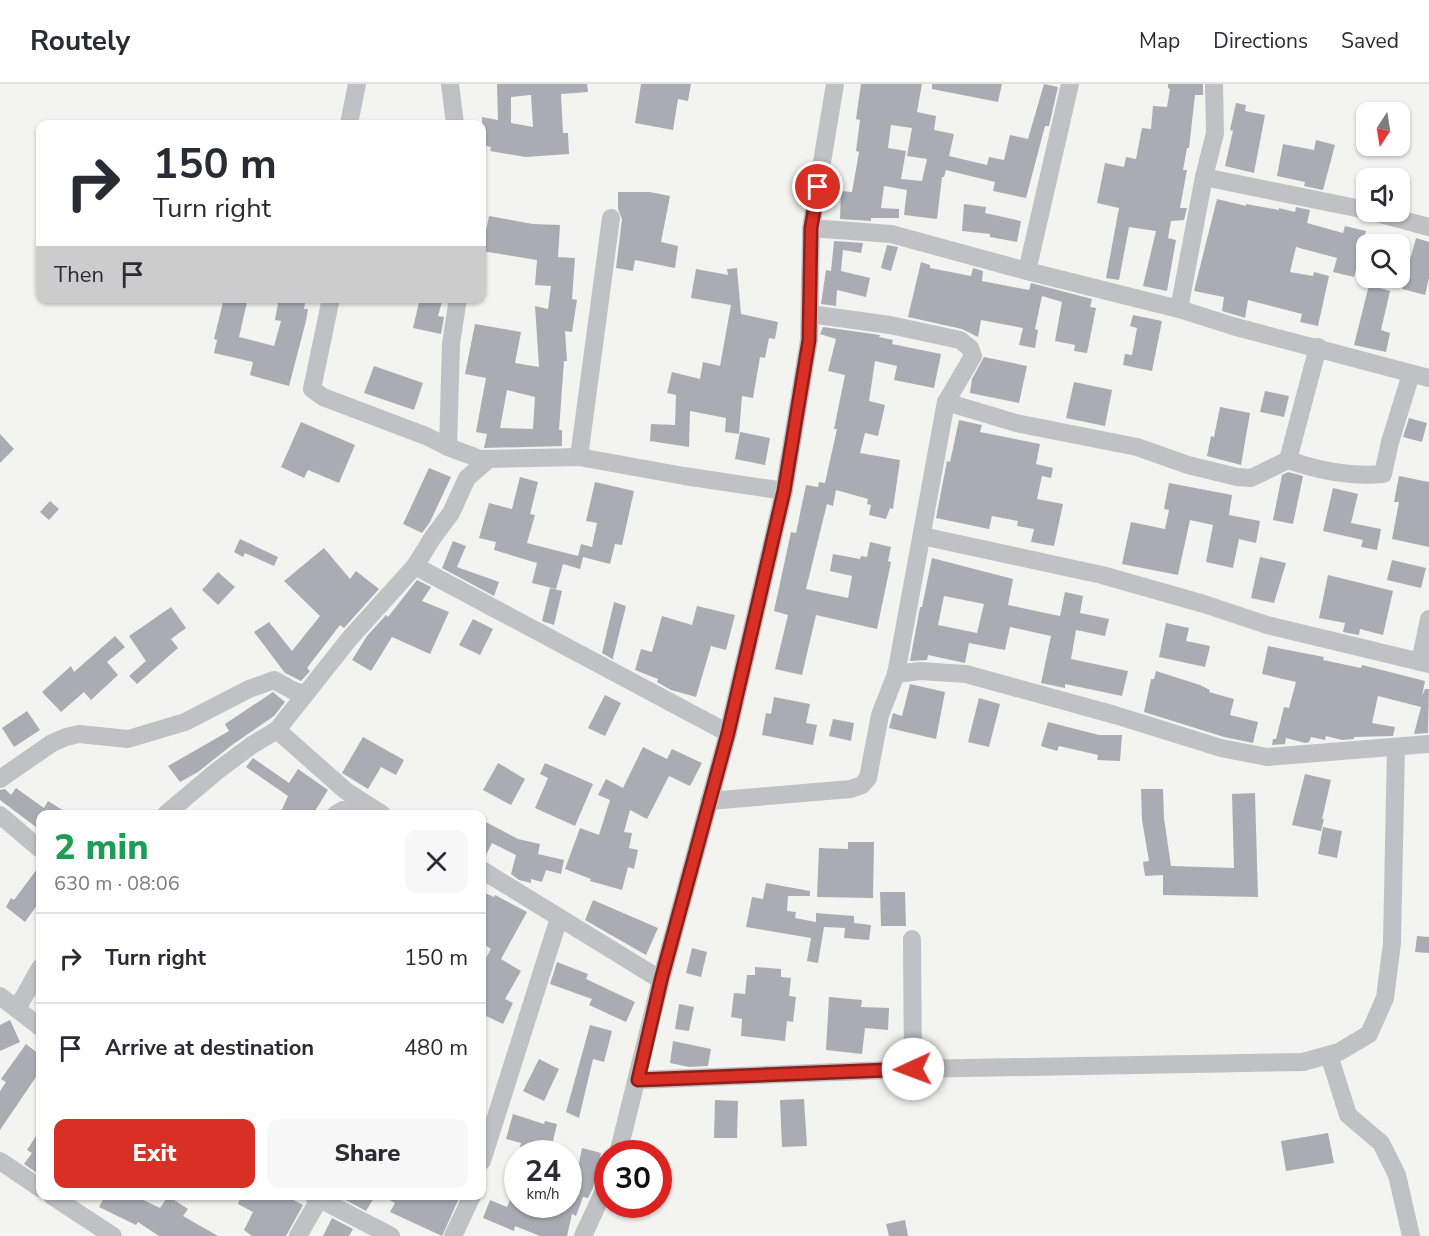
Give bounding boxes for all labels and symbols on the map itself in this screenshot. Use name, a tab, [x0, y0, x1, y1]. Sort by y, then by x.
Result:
north arrow	[1356, 102, 1410, 156]
pin	[792, 161, 843, 212]
position arrow	[881, 1037, 945, 1101]
speed limit sign: 30	[594, 1140, 672, 1218]

